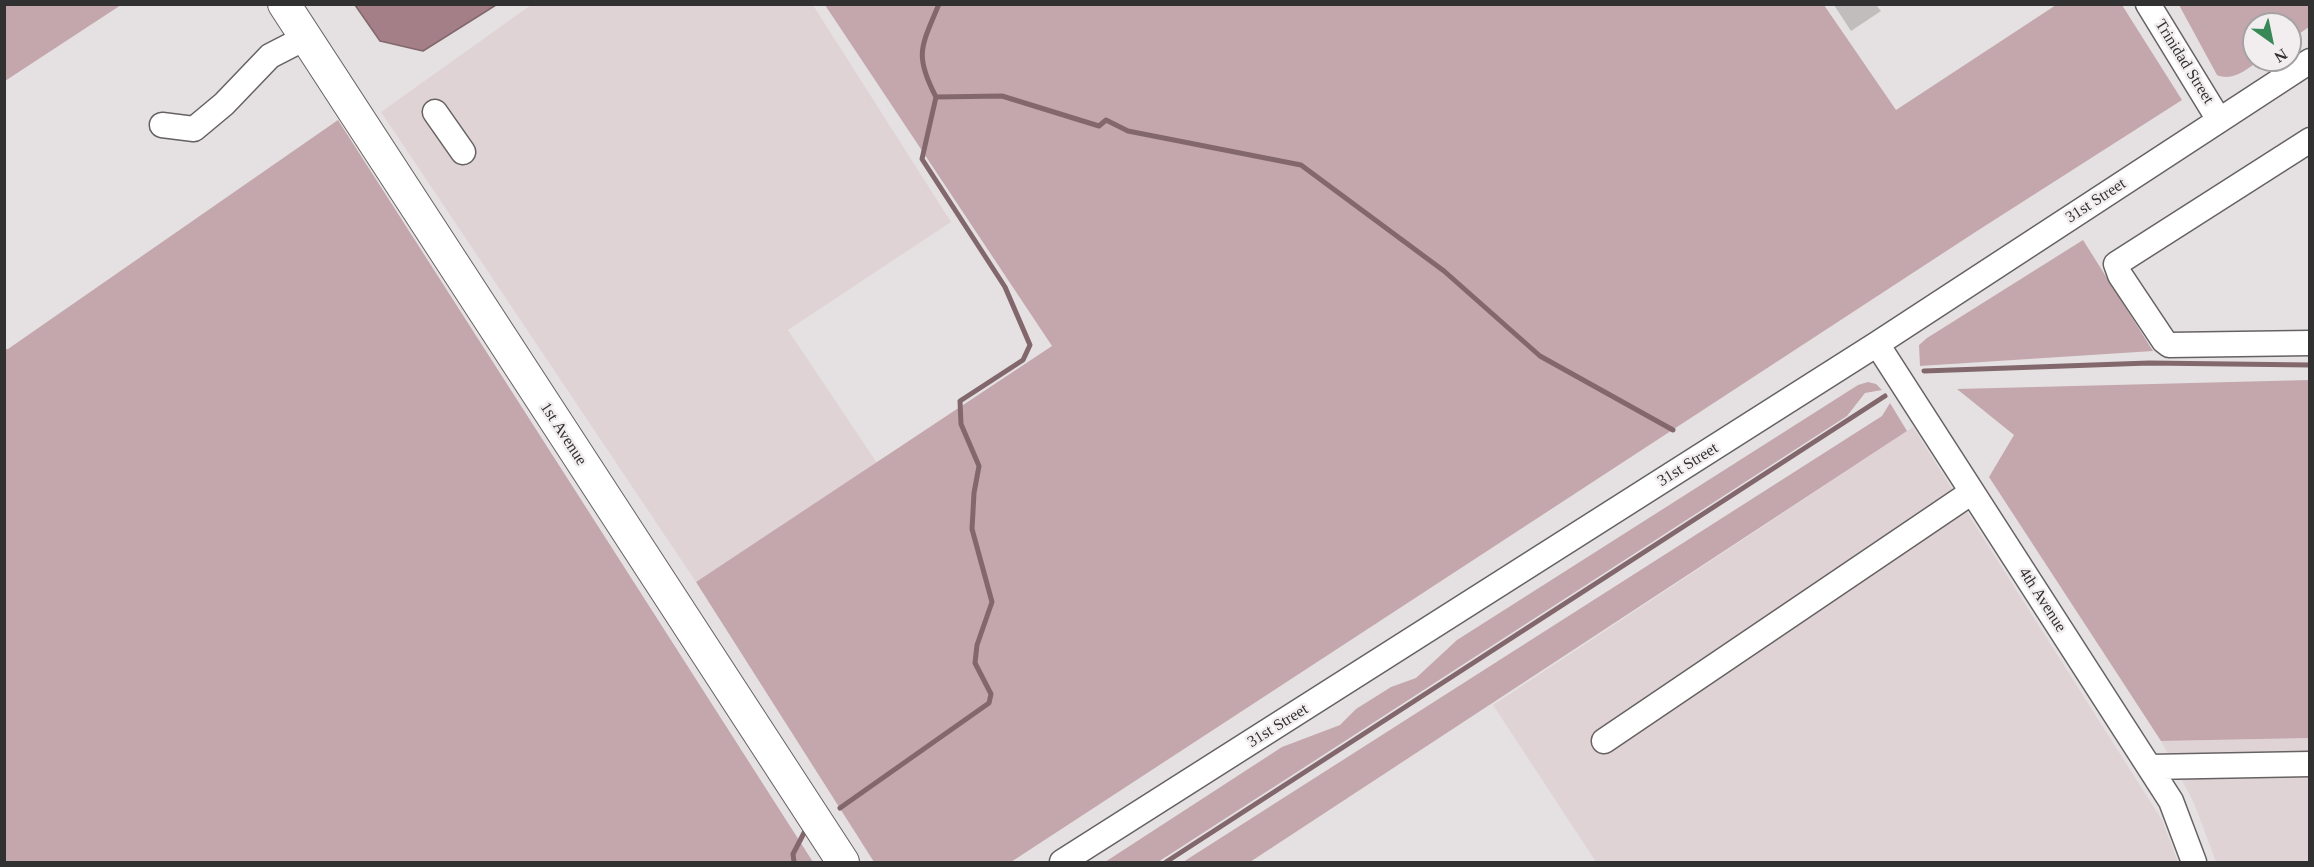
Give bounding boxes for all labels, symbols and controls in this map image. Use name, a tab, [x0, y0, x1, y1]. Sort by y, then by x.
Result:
north arrow	[2242, 12, 2302, 72]
street label: Trinidad Street	[2150, 16, 2218, 108]
text: N	[2272, 46, 2290, 66]
street label: 31st Street	[2062, 174, 2130, 228]
street label: 1st Avenue	[536, 399, 590, 469]
street label: 31st Street	[1654, 439, 1722, 491]
street label: 4th Avenue	[2014, 564, 2070, 636]
street label: 31st Street	[1244, 700, 1312, 752]

